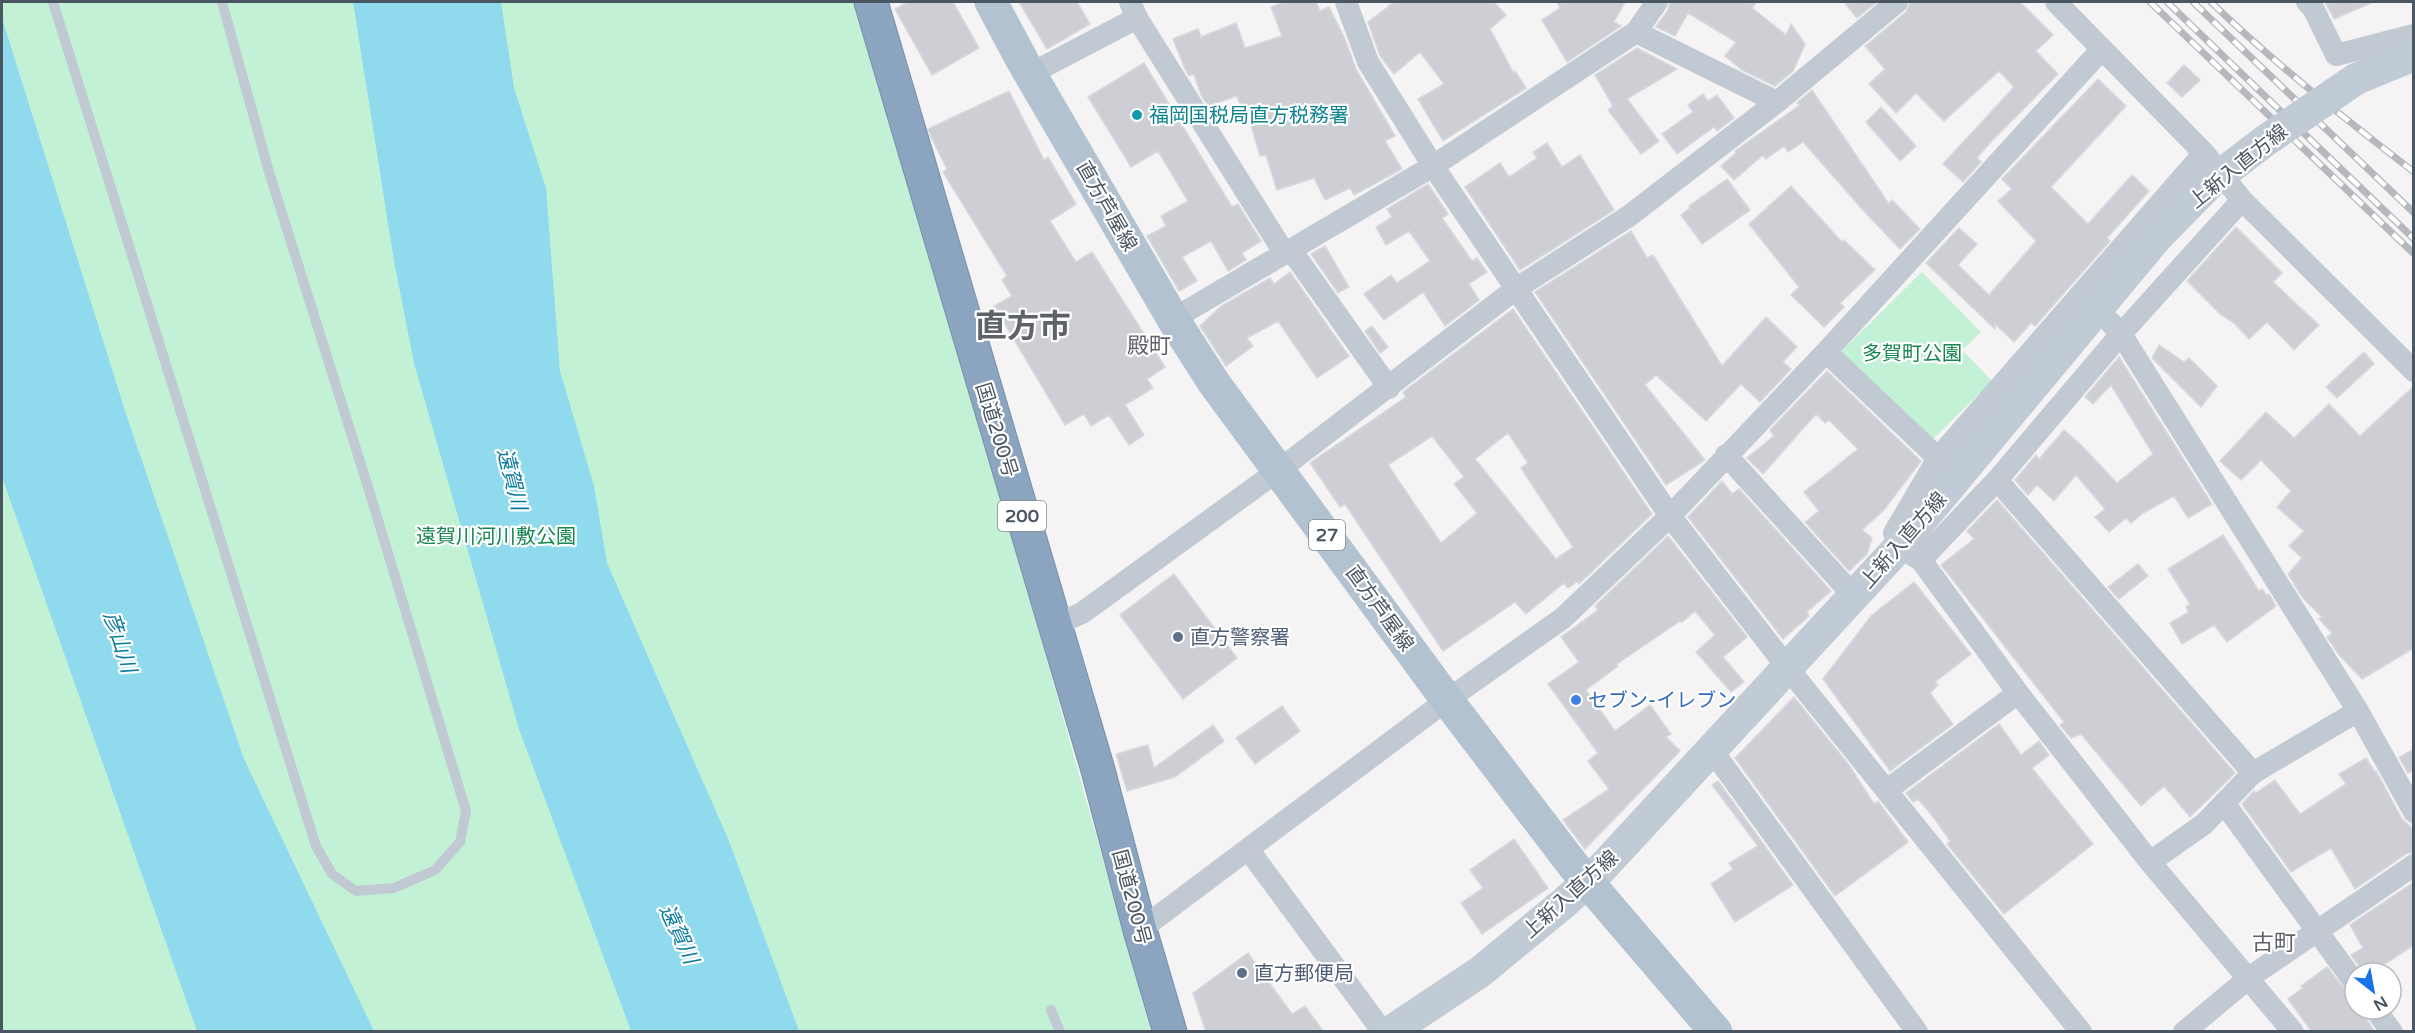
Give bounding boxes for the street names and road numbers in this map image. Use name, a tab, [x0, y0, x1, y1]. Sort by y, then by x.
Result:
street label: 上新入直方線	[2184, 120, 2293, 214]
street label: 直方芦屋線	[1071, 157, 1142, 256]
street label: 国道200号	[970, 380, 1022, 481]
street label: 上新入直方線	[1855, 488, 1952, 594]
road number: 200	[998, 501, 1046, 531]
road number: 27	[1309, 520, 1345, 550]
street label: 直方芦屋線	[1340, 561, 1418, 656]
street label: 上新入直方線	[1518, 846, 1623, 944]
street label: 国道200号	[1107, 847, 1155, 948]

